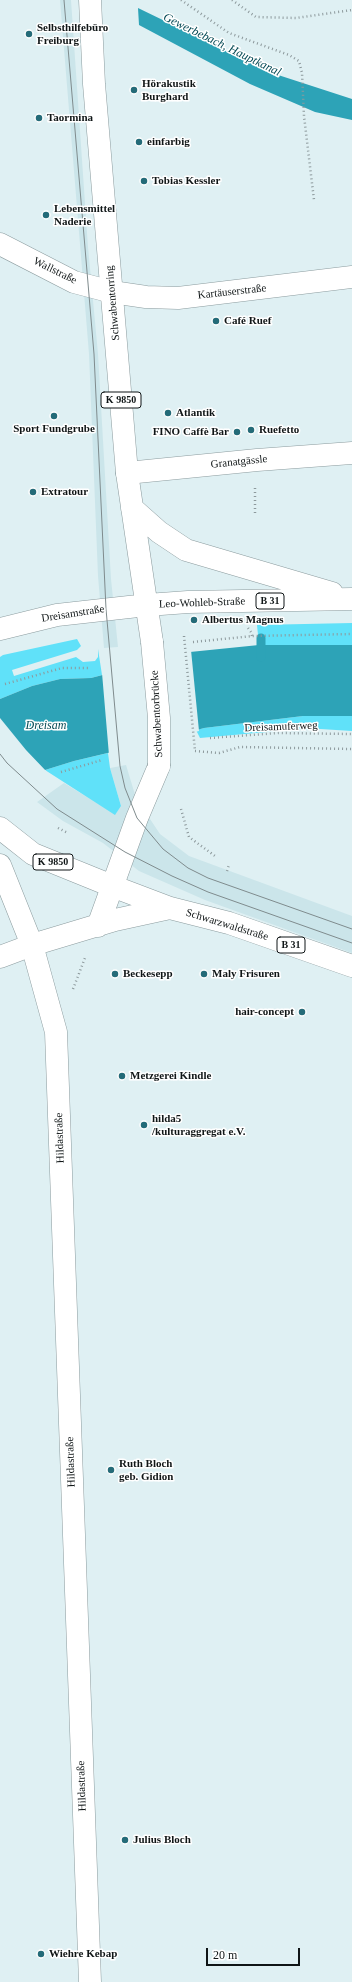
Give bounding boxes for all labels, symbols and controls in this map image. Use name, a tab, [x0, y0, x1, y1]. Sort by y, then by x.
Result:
water label: Gewerbebach, Hauptkanal	[161, 10, 283, 80]
place label: Selbsthilfebüro Freiburg	[37, 21, 108, 47]
marker: Selbsthilfebüro Freiburg	[24, 29, 34, 39]
place label: Hörakustik Burghard	[142, 77, 196, 103]
marker: Hörakustik Burghard	[129, 85, 139, 95]
place label: Taormina	[47, 111, 93, 125]
marker: Taormina	[34, 113, 44, 123]
place label: einfarbig	[147, 135, 190, 149]
marker: einfarbig	[134, 137, 144, 147]
place label: Tobias Kessler	[152, 174, 220, 188]
marker: Tobias Kessler	[139, 176, 149, 186]
place label: Lebensmittel Naderie	[54, 202, 115, 228]
marker: Lebensmittel Naderie	[41, 210, 51, 220]
street label: Wallstraße	[31, 255, 79, 287]
street label: Schwabentorring	[103, 265, 123, 341]
street label: Kartäuserstraße	[197, 282, 267, 302]
place label: Café Ruef	[224, 314, 271, 328]
marker: Café Ruef	[211, 316, 221, 326]
road number: K 9850	[101, 392, 141, 408]
place label: Atlantik	[176, 406, 215, 420]
marker: Atlantik	[163, 408, 173, 418]
marker: Sport Fundgrube	[49, 411, 59, 421]
place label: Sport Fundgrube	[13, 422, 95, 436]
place label: Ruefetto	[259, 423, 299, 437]
place label: FINO Caffè Bar	[153, 425, 229, 439]
marker: Ruefetto	[246, 425, 256, 435]
marker: FINO Caffè Bar	[232, 427, 242, 437]
street label: Granatgässle	[210, 452, 268, 472]
place label: Extratour	[41, 485, 88, 499]
marker: Extratour	[28, 487, 38, 497]
road number: B 31	[256, 593, 284, 609]
street label: Leo-Wohleb-Straße	[159, 595, 245, 611]
street label: Dreisamstraße	[41, 603, 105, 625]
place label: Albertus Magnus	[202, 613, 284, 627]
marker: Albertus Magnus	[189, 615, 199, 625]
street label: Schwabentorbrücke	[148, 670, 166, 758]
water label: Dreisam	[26, 719, 66, 733]
street label: Dreisamuferweg	[244, 719, 318, 735]
road number: K 9850	[33, 854, 73, 870]
street label: Schwarzwaldstraße	[184, 906, 270, 944]
road number: B 31	[277, 937, 305, 953]
place label: Beckesepp	[123, 967, 172, 981]
place label: Maly Frisuren	[212, 967, 280, 981]
marker: Beckesepp	[110, 969, 120, 979]
marker: Maly Frisuren	[199, 969, 209, 979]
place label: hair-concept	[235, 1005, 294, 1019]
marker: hair-concept	[297, 1007, 307, 1017]
place label: Metzgerei Kindle	[130, 1069, 211, 1083]
marker: Metzgerei Kindle	[117, 1071, 127, 1081]
street label: Hildastraße	[53, 1112, 67, 1164]
place label: hilda5 /kulturaggregat e.V.	[152, 1112, 245, 1138]
marker: hilda5 /kulturaggregat e.V.	[139, 1120, 149, 1130]
street label: Hildastraße	[64, 1436, 78, 1488]
place label: Ruth Bloch geb. Gidion	[119, 1457, 173, 1483]
marker: Ruth Bloch geb. Gidion	[106, 1465, 116, 1475]
street label: Hildastraße	[75, 1760, 89, 1812]
place label: Julius Bloch	[133, 1833, 191, 1847]
marker: Julius Bloch	[120, 1835, 130, 1845]
scale bar	[208, 1940, 302, 1966]
place label: Wiehre Kebap	[49, 1947, 117, 1961]
text: 20 m	[213, 1948, 237, 1962]
marker: Wiehre Kebap	[36, 1949, 46, 1959]

